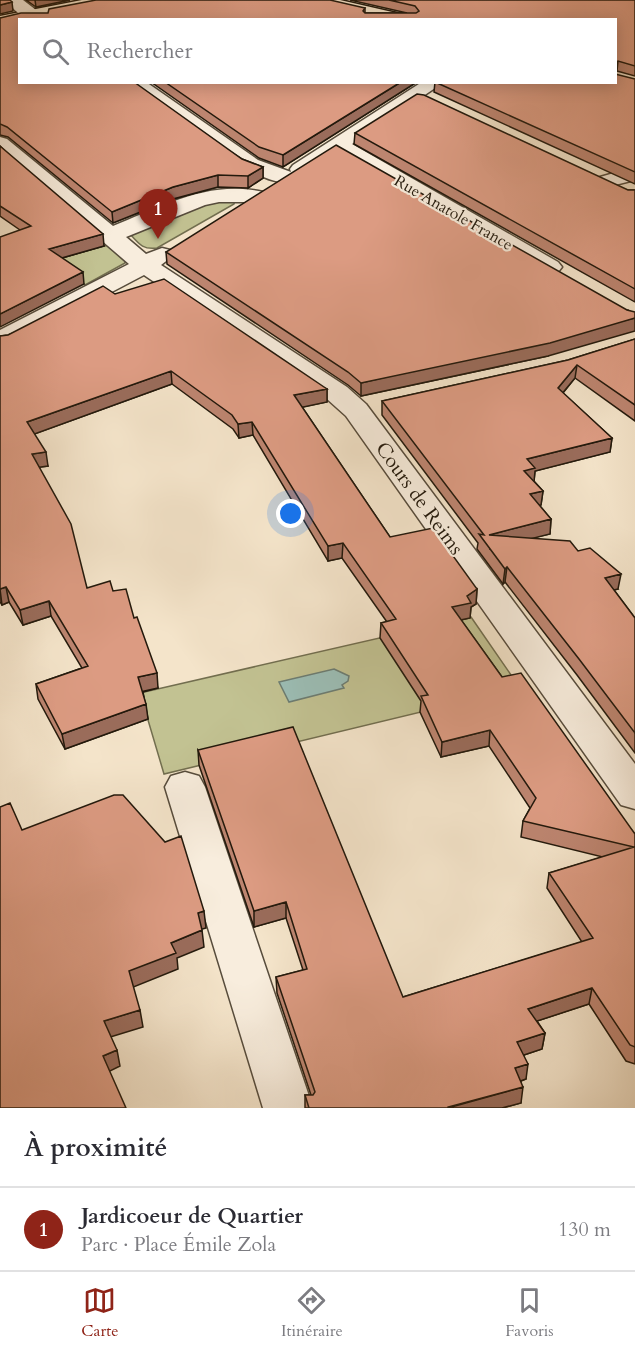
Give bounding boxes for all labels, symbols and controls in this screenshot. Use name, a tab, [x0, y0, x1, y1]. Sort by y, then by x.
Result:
search box	[18, 18, 617, 84]
icon: search	[39, 35, 72, 68]
text: Rechercher	[87, 36, 192, 66]
street label: Rue Anatole France	[390, 170, 517, 256]
pin: 1	[138, 190, 178, 239]
street label: Cours de Reims	[369, 436, 470, 560]
your location	[276, 499, 305, 528]
text: À proximité	[24, 1130, 167, 1165]
text: Jardicoeur de Quartier	[81, 1201, 303, 1231]
text: 1	[38, 1216, 49, 1243]
text: 130 m	[558, 1216, 611, 1243]
text: Parc · Place Émile Zola	[81, 1231, 276, 1258]
tab: Carte	[81, 1284, 119, 1342]
tab: Itinéraire	[281, 1284, 343, 1342]
tab: Favoris	[505, 1284, 554, 1342]

